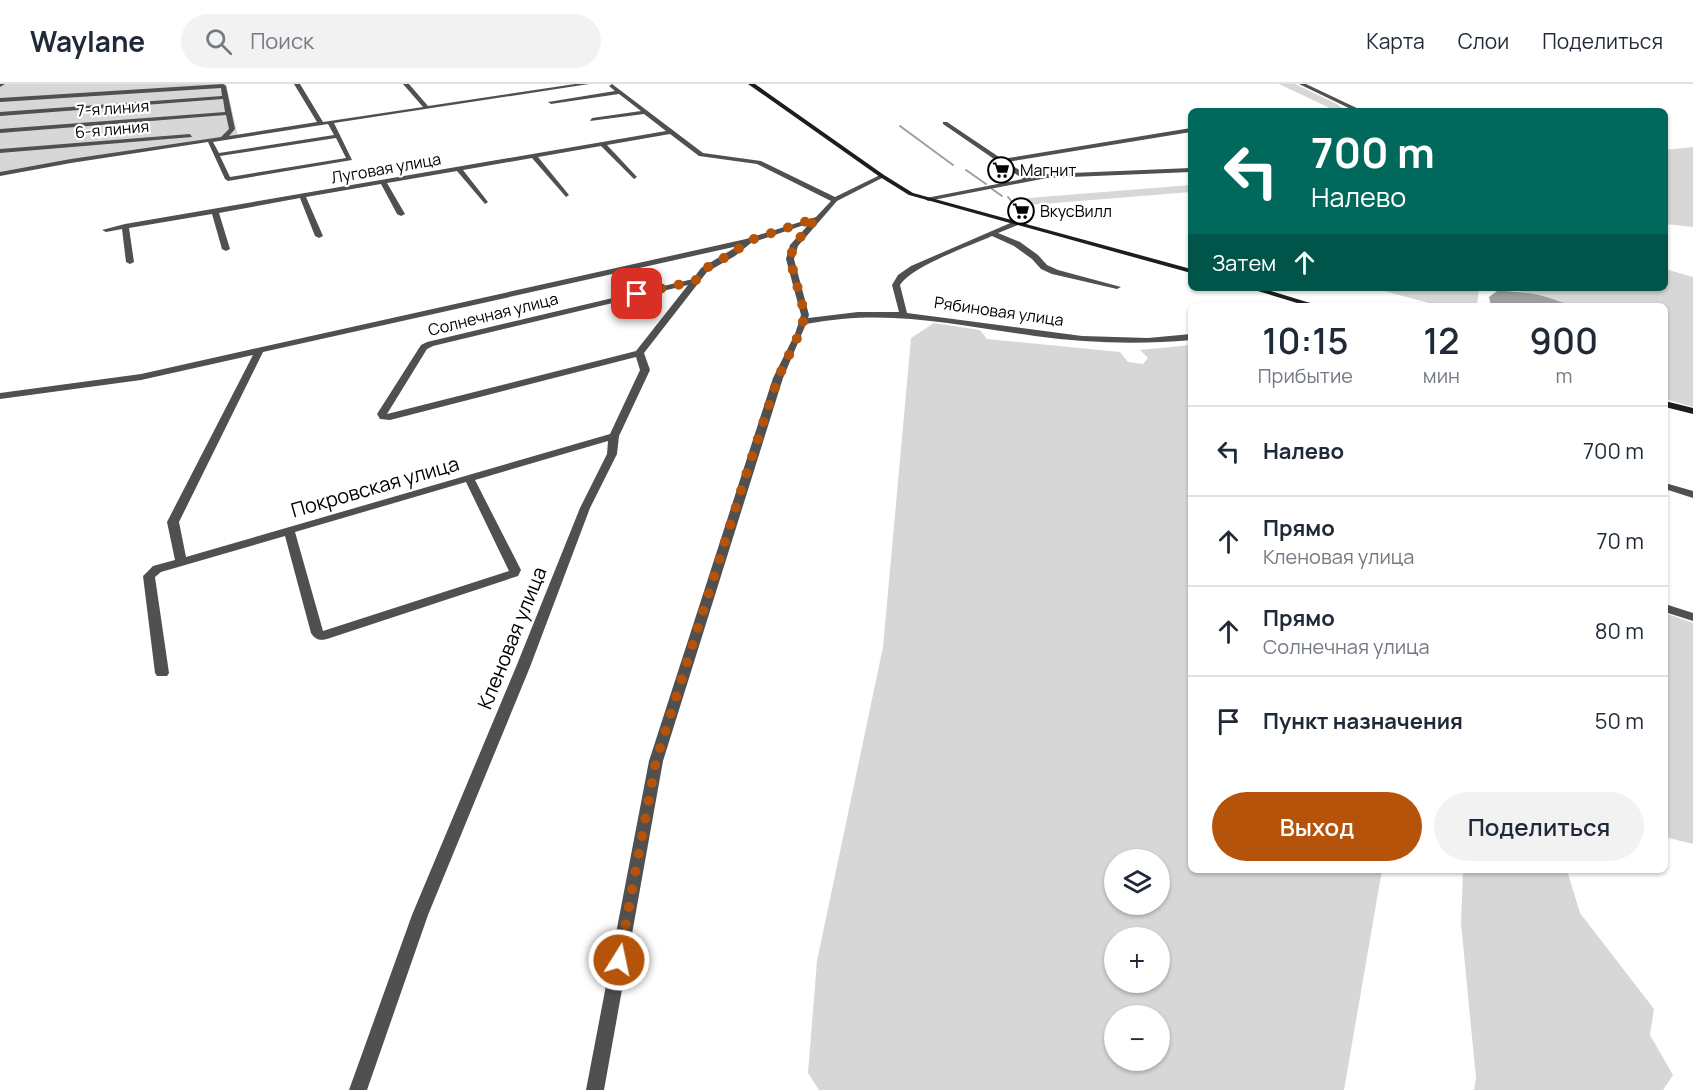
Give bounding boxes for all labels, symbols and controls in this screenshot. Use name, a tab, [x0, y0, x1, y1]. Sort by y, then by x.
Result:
search box	[181, 14, 601, 68]
text: Waylane	[30, 22, 145, 60]
icon: search	[202, 25, 235, 58]
text: Поиск	[250, 26, 314, 56]
text: Карта	[1366, 27, 1425, 55]
text: Слои	[1458, 27, 1509, 55]
text: Поделиться	[1542, 27, 1663, 55]
street label: 7-я линия	[76, 95, 150, 121]
street label: 6-я линия	[74, 115, 150, 143]
text: 700 m	[1311, 123, 1435, 181]
icon: left	[1212, 132, 1290, 210]
street label: Луговая улица	[329, 148, 443, 188]
supermarket icon: Магнит	[986, 155, 1016, 185]
place label: Магнит	[1020, 159, 1076, 181]
text: Налево	[1311, 178, 1406, 215]
supermarket icon: ВкусВилл	[1006, 196, 1036, 226]
place label: ВкусВилл	[1040, 200, 1112, 222]
icon: ahead	[1288, 246, 1321, 279]
text: Затем	[1212, 248, 1276, 278]
pin	[611, 268, 662, 319]
icon: arrive	[620, 277, 653, 310]
street label: Солнечная улица	[426, 287, 560, 341]
street label: Рябиновая улица	[933, 291, 1065, 331]
text: 10:15	[1262, 316, 1349, 365]
text: 12	[1423, 316, 1459, 365]
text: 900	[1530, 316, 1598, 365]
text: Прибытие	[1258, 362, 1353, 389]
text: мин	[1423, 362, 1460, 389]
text: m	[1555, 362, 1572, 389]
icon: left	[1212, 435, 1245, 468]
text: Налево	[1263, 436, 1344, 466]
text: 700 m	[1583, 436, 1644, 466]
street label: Покровская улица	[288, 450, 462, 523]
text: Прямо	[1263, 513, 1335, 543]
icon: ahead	[1212, 525, 1245, 558]
text: 70 m	[1596, 526, 1644, 556]
text: Кленовая улица	[1263, 543, 1414, 570]
street label: Кленовая улица	[471, 563, 552, 713]
text: Прямо	[1263, 603, 1335, 633]
icon: ahead	[1212, 615, 1245, 648]
text: 80 m	[1595, 616, 1644, 646]
text: Солнечная улица	[1263, 633, 1430, 660]
icon: arrive	[1212, 705, 1245, 738]
text: Пункт назначения	[1263, 706, 1463, 736]
text: 50 m	[1595, 706, 1644, 736]
button: Выход	[1212, 792, 1422, 861]
button: Поделиться	[1434, 792, 1644, 861]
map controls	[1104, 849, 1170, 1071]
button: layers	[1104, 849, 1170, 915]
button: +	[1104, 927, 1170, 993]
position arrow	[587, 928, 651, 992]
button: −	[1104, 1005, 1170, 1071]

